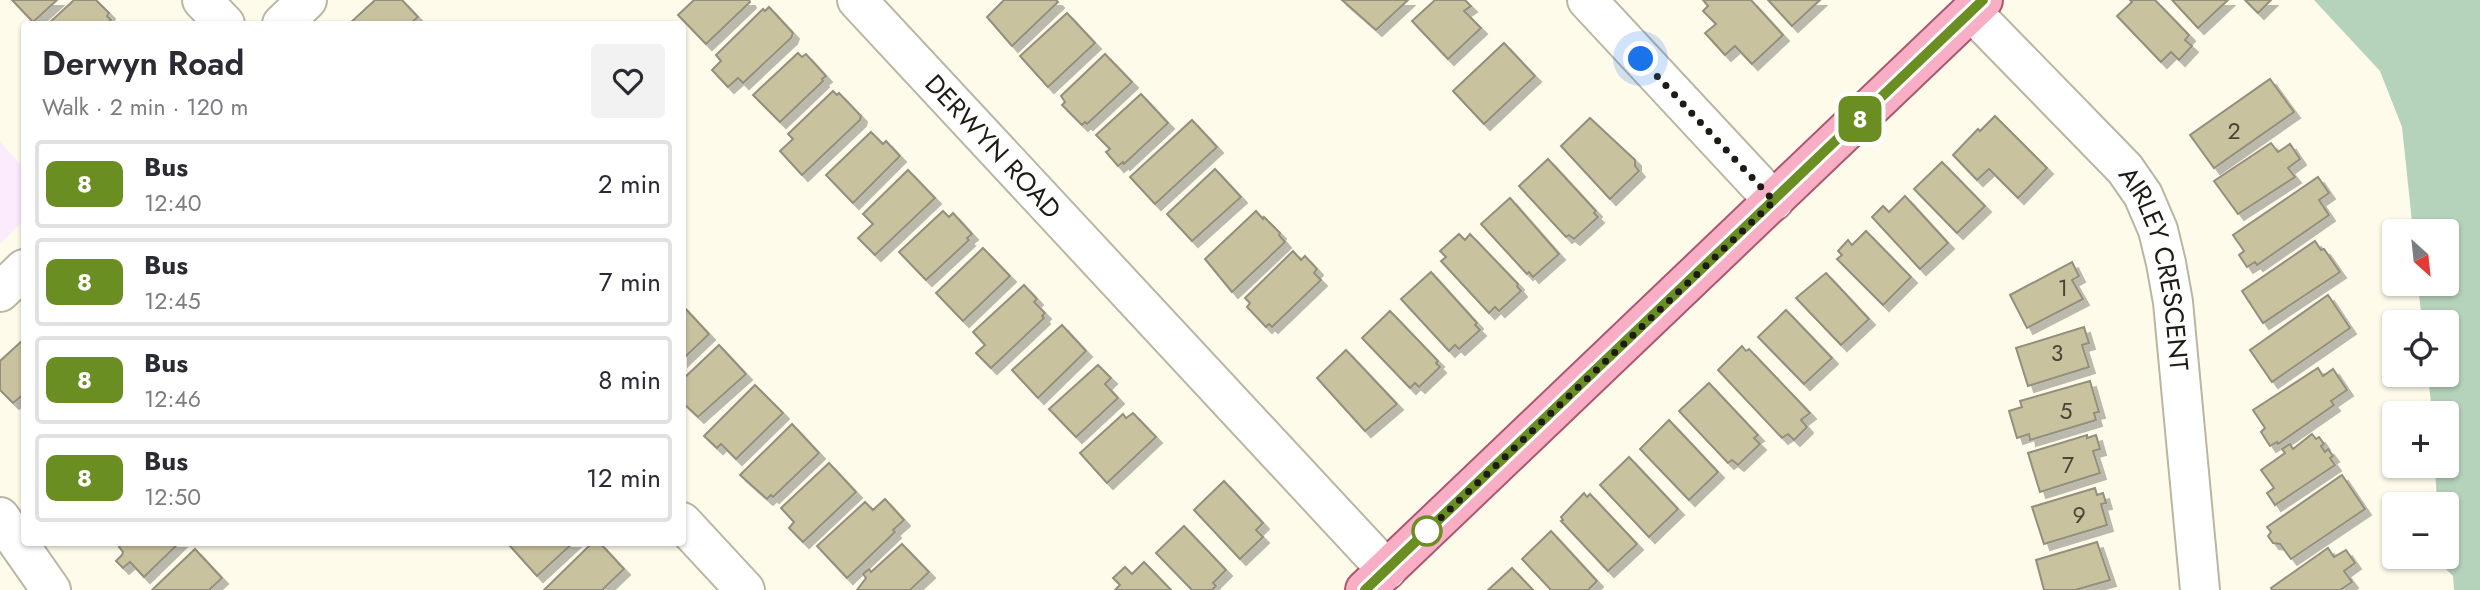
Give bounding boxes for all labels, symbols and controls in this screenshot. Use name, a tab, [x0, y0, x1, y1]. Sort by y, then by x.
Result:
text: Derwyn Road	[42, 40, 244, 87]
your location	[1623, 41, 1658, 76]
button: heart	[591, 44, 665, 118]
street label: DERWYN ROAD	[916, 66, 1070, 227]
text: Walk · 2 min · 120 m	[42, 90, 248, 124]
line badge: 8	[1837, 96, 1883, 142]
text: 8	[1852, 101, 1868, 136]
house number: 2	[2227, 114, 2241, 148]
text: Bus	[144, 148, 188, 186]
street label: AIRLEY CRESCENT	[2110, 159, 2198, 372]
text: 2 min	[598, 165, 661, 203]
text: 8	[77, 166, 92, 201]
text: 12:40	[144, 186, 202, 220]
north arrow	[2382, 219, 2459, 296]
map controls	[2382, 219, 2459, 569]
text: Bus	[144, 246, 188, 284]
text: 7 min	[599, 263, 661, 301]
text: 8	[77, 264, 92, 299]
house number: 1	[2058, 271, 2068, 305]
text: 12:45	[144, 284, 201, 318]
button: locate	[2382, 310, 2459, 387]
house number: 3	[2051, 336, 2063, 370]
text: Bus	[144, 344, 188, 382]
text: 8 min	[598, 361, 661, 399]
text: 8	[77, 362, 92, 397]
text: 12:46	[144, 382, 201, 416]
house number: 5	[2060, 394, 2073, 428]
button: +	[2382, 401, 2459, 478]
text: Bus	[144, 442, 188, 480]
house number: 7	[2062, 448, 2074, 482]
text: 12 min	[586, 459, 661, 497]
text: 8	[77, 460, 92, 495]
text: 12:50	[144, 480, 201, 514]
button: −	[2382, 492, 2459, 569]
house number: 9	[2072, 498, 2086, 532]
unlabelled marker	[1412, 516, 1442, 546]

